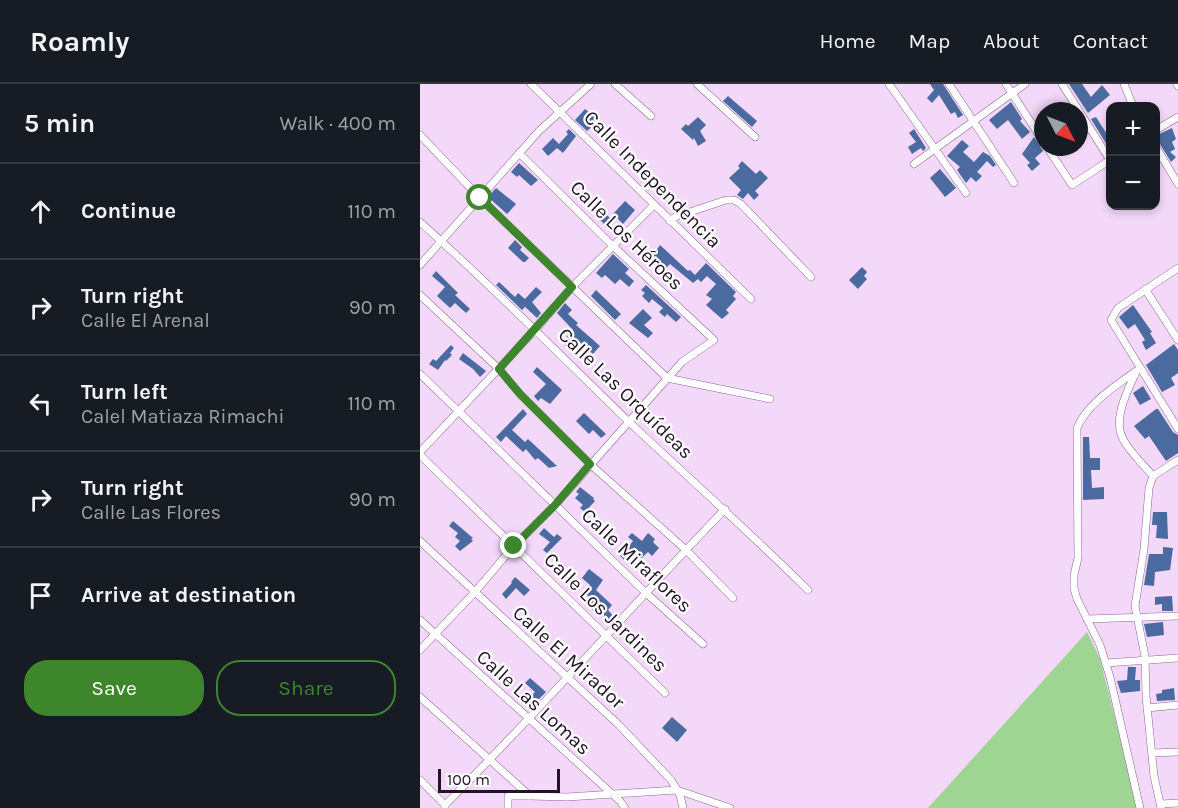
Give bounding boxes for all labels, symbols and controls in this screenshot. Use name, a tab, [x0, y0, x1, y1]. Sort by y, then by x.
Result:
text: Roamly	[30, 25, 129, 58]
text: Home	[820, 29, 876, 53]
text: Map	[909, 29, 950, 53]
text: About	[983, 29, 1040, 53]
text: Contact	[1073, 29, 1148, 53]
north arrow	[1034, 102, 1088, 156]
map controls	[1106, 102, 1160, 210]
button: +	[1106, 102, 1160, 156]
street label: Calle Independencia	[579, 106, 726, 253]
text: 5 min	[24, 108, 95, 139]
text: Walk · 400 m	[279, 112, 396, 135]
button: −	[1106, 156, 1160, 210]
street label: Calle Los Héroes	[566, 176, 688, 295]
route start	[466, 184, 492, 210]
icon: ahead	[24, 195, 57, 228]
text: Continue	[81, 198, 176, 224]
text: 110 m	[347, 200, 396, 223]
text: Turn right	[81, 283, 184, 309]
icon: right	[24, 291, 57, 324]
text: 90 m	[349, 296, 396, 319]
text: Calle El Arenal	[81, 309, 210, 332]
street label: Calle Las Orquídeas	[553, 323, 698, 464]
text: Turn left	[81, 379, 168, 405]
icon: left	[24, 387, 57, 420]
text: 110 m	[347, 392, 396, 415]
text: Calel Matiaza Rimachi	[81, 405, 284, 428]
text: Turn right	[81, 475, 184, 501]
icon: right	[24, 483, 57, 516]
text: 90 m	[349, 488, 396, 511]
text: Calle Las Flores	[81, 501, 221, 524]
street label: Calle Miraflores	[577, 504, 696, 617]
route end	[500, 532, 526, 558]
street label: Calle Los Jardines	[539, 548, 672, 677]
icon: arrive	[24, 579, 57, 612]
text: Arrive at destination	[81, 582, 296, 608]
street label: Calle El Mirador	[508, 601, 630, 714]
street label: Calle Las Lomas	[472, 645, 595, 760]
button: Save	[24, 660, 204, 716]
button: Share	[216, 660, 396, 716]
scale bar	[438, 766, 560, 794]
text: 100 m	[447, 770, 490, 789]

